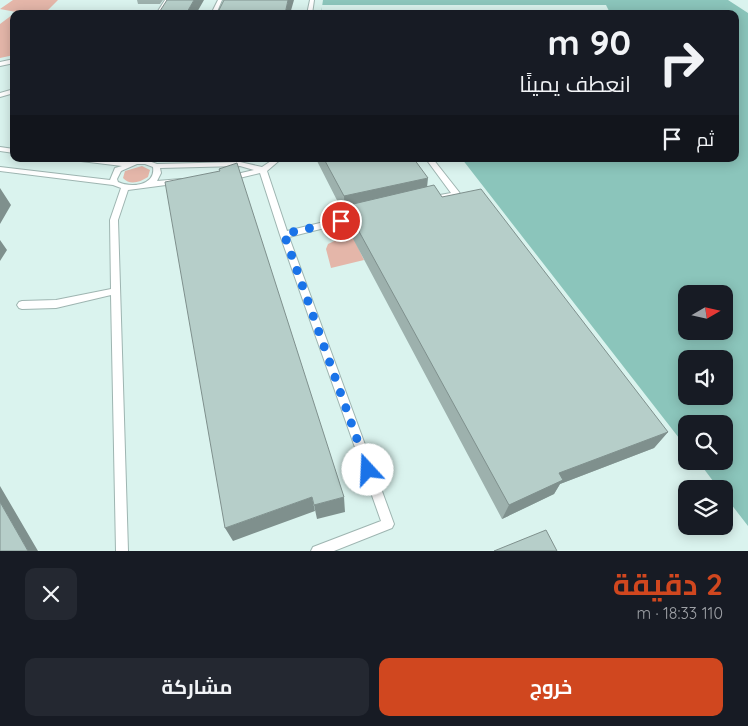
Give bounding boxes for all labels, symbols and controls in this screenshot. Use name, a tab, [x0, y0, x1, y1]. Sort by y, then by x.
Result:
text: 90 m	[548, 20, 631, 64]
icon: right	[649, 30, 714, 95]
text: انعطف يمينًا	[519, 70, 631, 98]
icon: arrive	[658, 125, 686, 153]
text: ثم	[696, 127, 714, 151]
pin	[320, 200, 362, 242]
icon: arrive	[327, 207, 355, 235]
north arrow	[678, 285, 732, 340]
map controls	[678, 285, 733, 535]
button: sound	[678, 350, 733, 405]
button: search	[678, 415, 733, 470]
position arrow	[341, 443, 393, 495]
button: layers	[678, 480, 733, 535]
text: 2 دقيقة	[613, 565, 723, 603]
button: close	[25, 568, 77, 620]
text: 110 m · 18:33	[636, 603, 723, 623]
button: مشاركة	[25, 658, 369, 716]
button: خروج	[379, 658, 723, 716]

